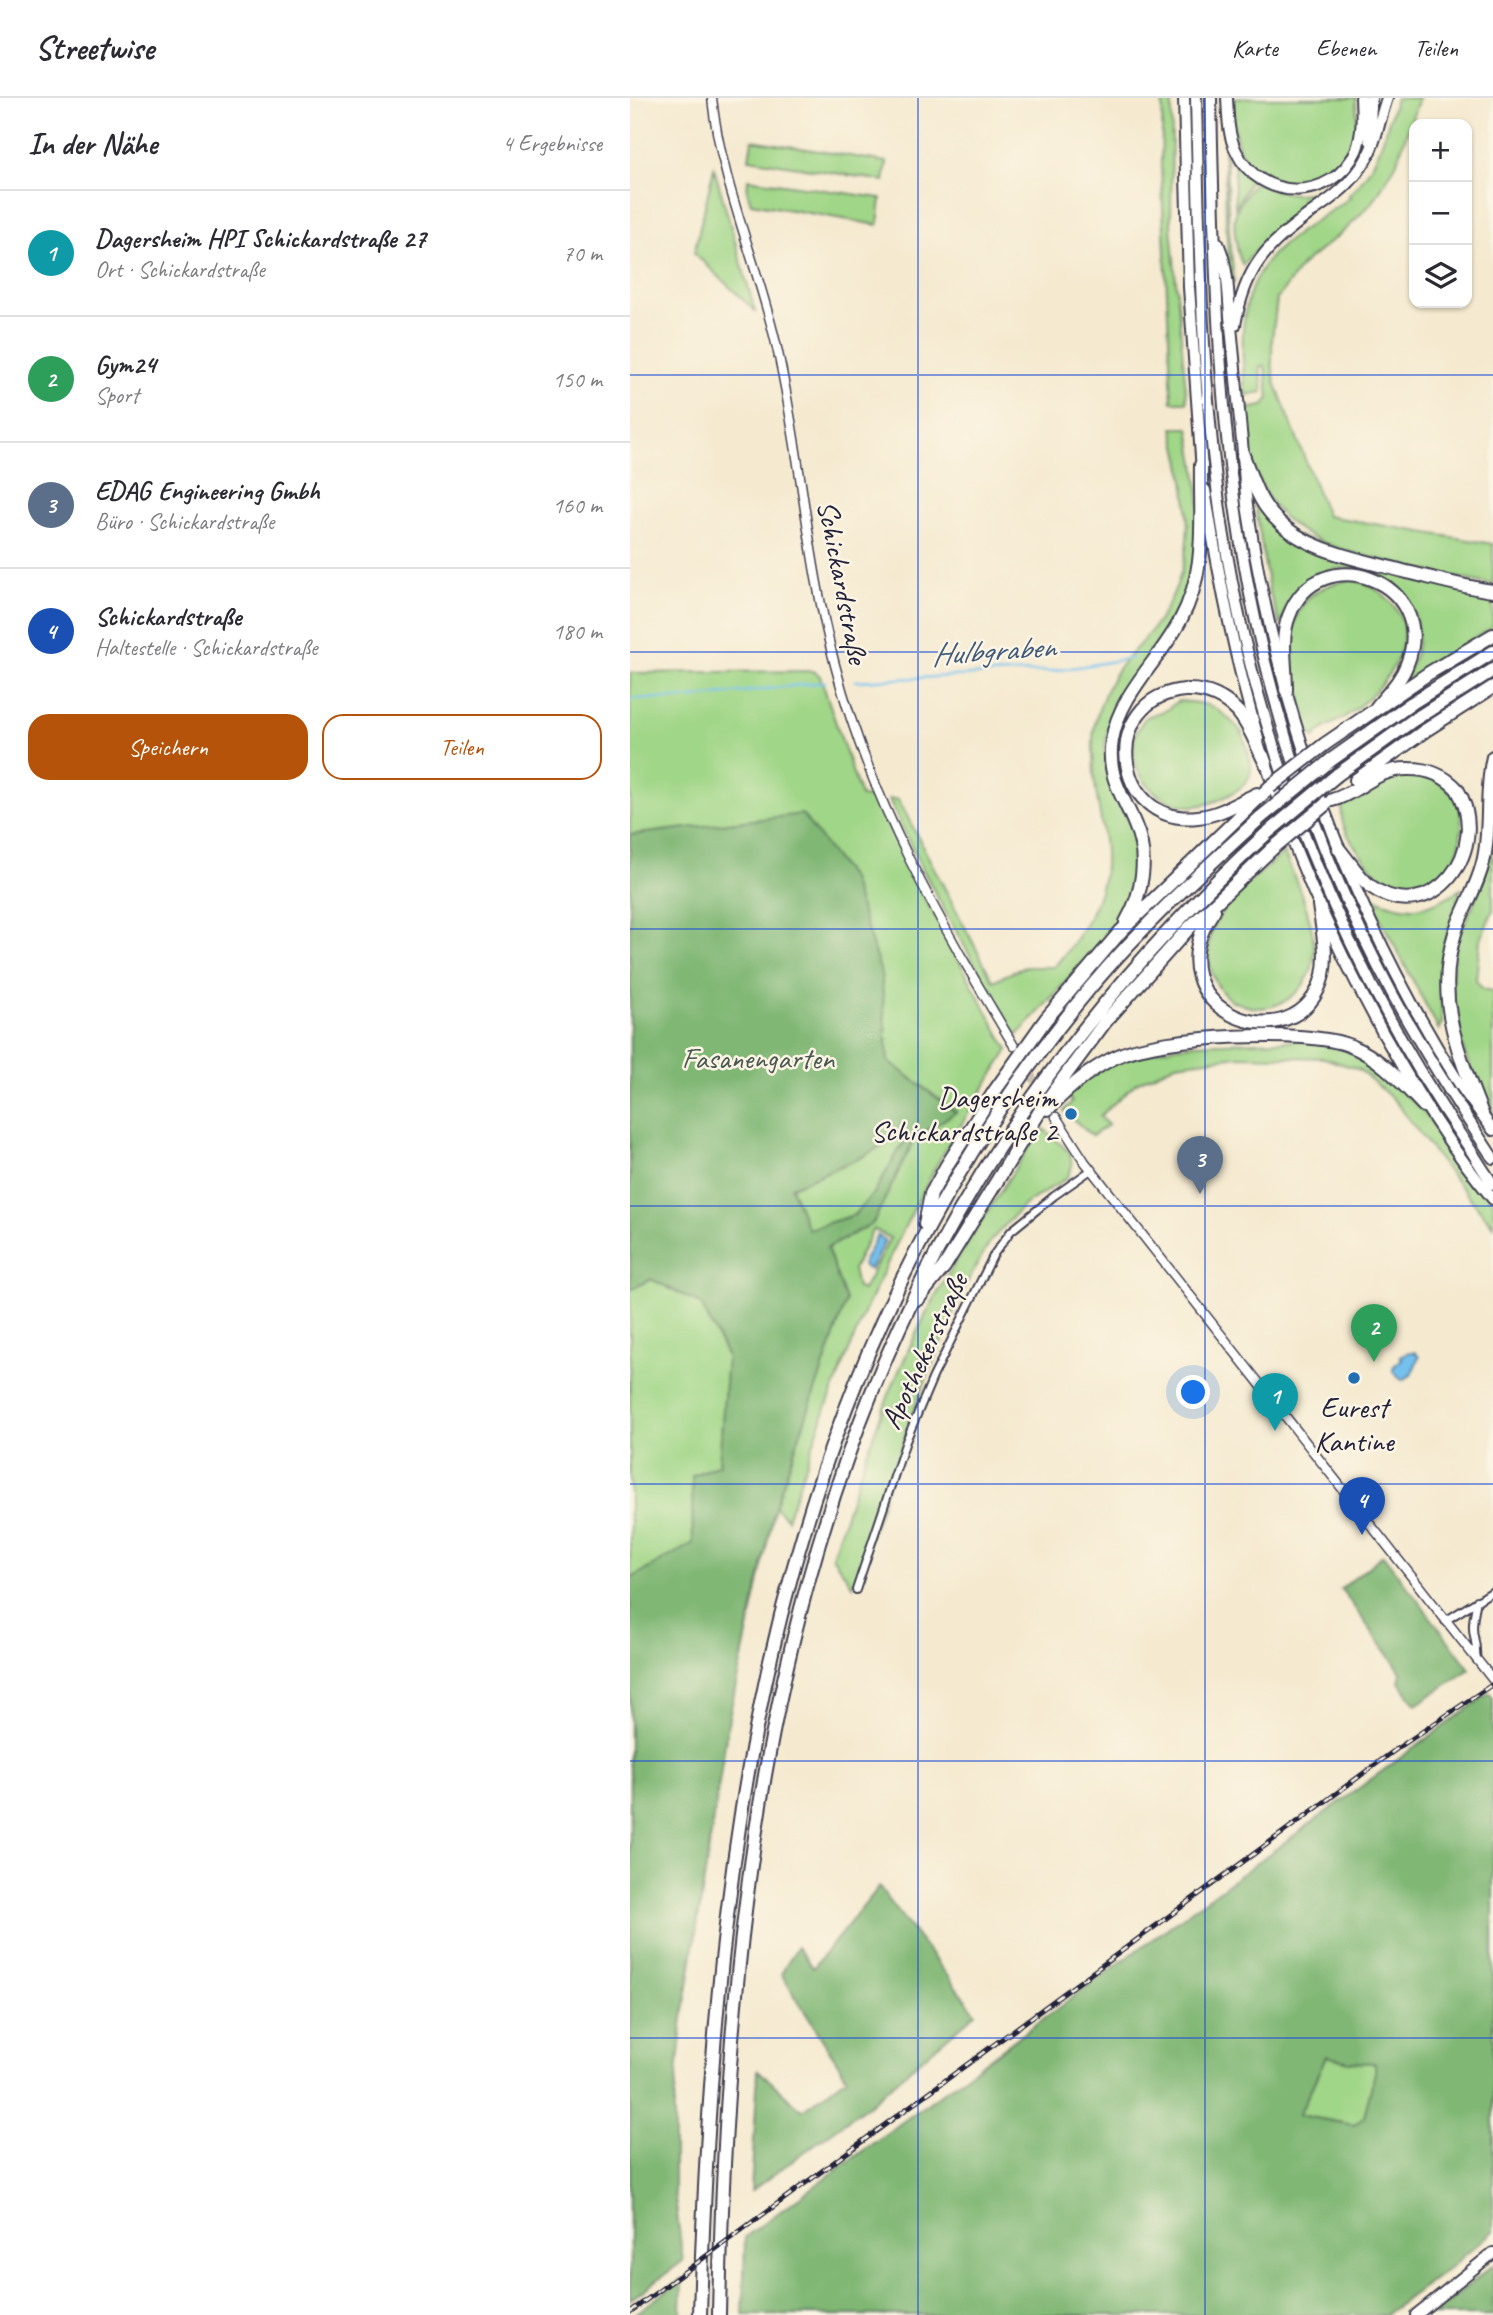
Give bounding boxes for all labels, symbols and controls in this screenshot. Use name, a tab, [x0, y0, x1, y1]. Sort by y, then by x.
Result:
text: Streetwise	[35, 27, 154, 69]
text: Karte	[1232, 33, 1278, 63]
text: Ebenen	[1316, 33, 1376, 63]
text: Teilen	[1414, 33, 1458, 63]
map controls	[1409, 119, 1472, 308]
button: +	[1409, 119, 1472, 182]
text: In der Nähe	[28, 125, 157, 163]
text: 4 Ergebnisse	[502, 129, 602, 158]
button: −	[1409, 182, 1472, 245]
text: Dagersheim HPI Schickardstraße 27	[95, 222, 426, 255]
text: 1	[46, 239, 56, 268]
text: 70 m	[563, 239, 602, 268]
button: layers	[1409, 245, 1472, 308]
text: Ort · Schickardstraße	[95, 255, 265, 284]
text: Gym24	[95, 348, 156, 381]
text: 2	[46, 365, 56, 394]
text: 150 m	[553, 365, 602, 394]
text: Sport	[95, 381, 139, 410]
text: EDAG Engineering Gmbh	[95, 474, 320, 507]
text: 3	[46, 491, 56, 520]
text: 160 m	[553, 491, 602, 520]
street label: Schickardstraße	[809, 497, 878, 669]
text: Büro · Schickardstraße	[95, 507, 274, 536]
text: Schickardstraße	[95, 600, 241, 633]
text: 4	[46, 617, 56, 646]
text: 180 m	[553, 617, 602, 646]
water label: Hulbgraben	[930, 625, 1060, 675]
text: Haltestelle · Schickardstraße	[95, 633, 318, 662]
button: Speichern	[28, 714, 308, 780]
button: Teilen	[322, 714, 602, 780]
park label: Fasanengarten	[682, 1039, 836, 1077]
place label: Dagersheim Schickardstraße 2	[871, 1078, 1059, 1150]
marker: Dagersheim Schickardstraße 2	[1063, 1106, 1079, 1122]
pin: 3	[1177, 1136, 1223, 1194]
street label: Apothekerstraße	[871, 1265, 978, 1435]
pin: 2	[1351, 1304, 1397, 1362]
marker: Eurest Kantine	[1346, 1370, 1362, 1386]
pin: 1	[1252, 1373, 1298, 1431]
your location	[1176, 1375, 1210, 1409]
place label: Eurest Kantine	[1314, 1388, 1396, 1460]
pin: 4	[1339, 1477, 1385, 1535]

